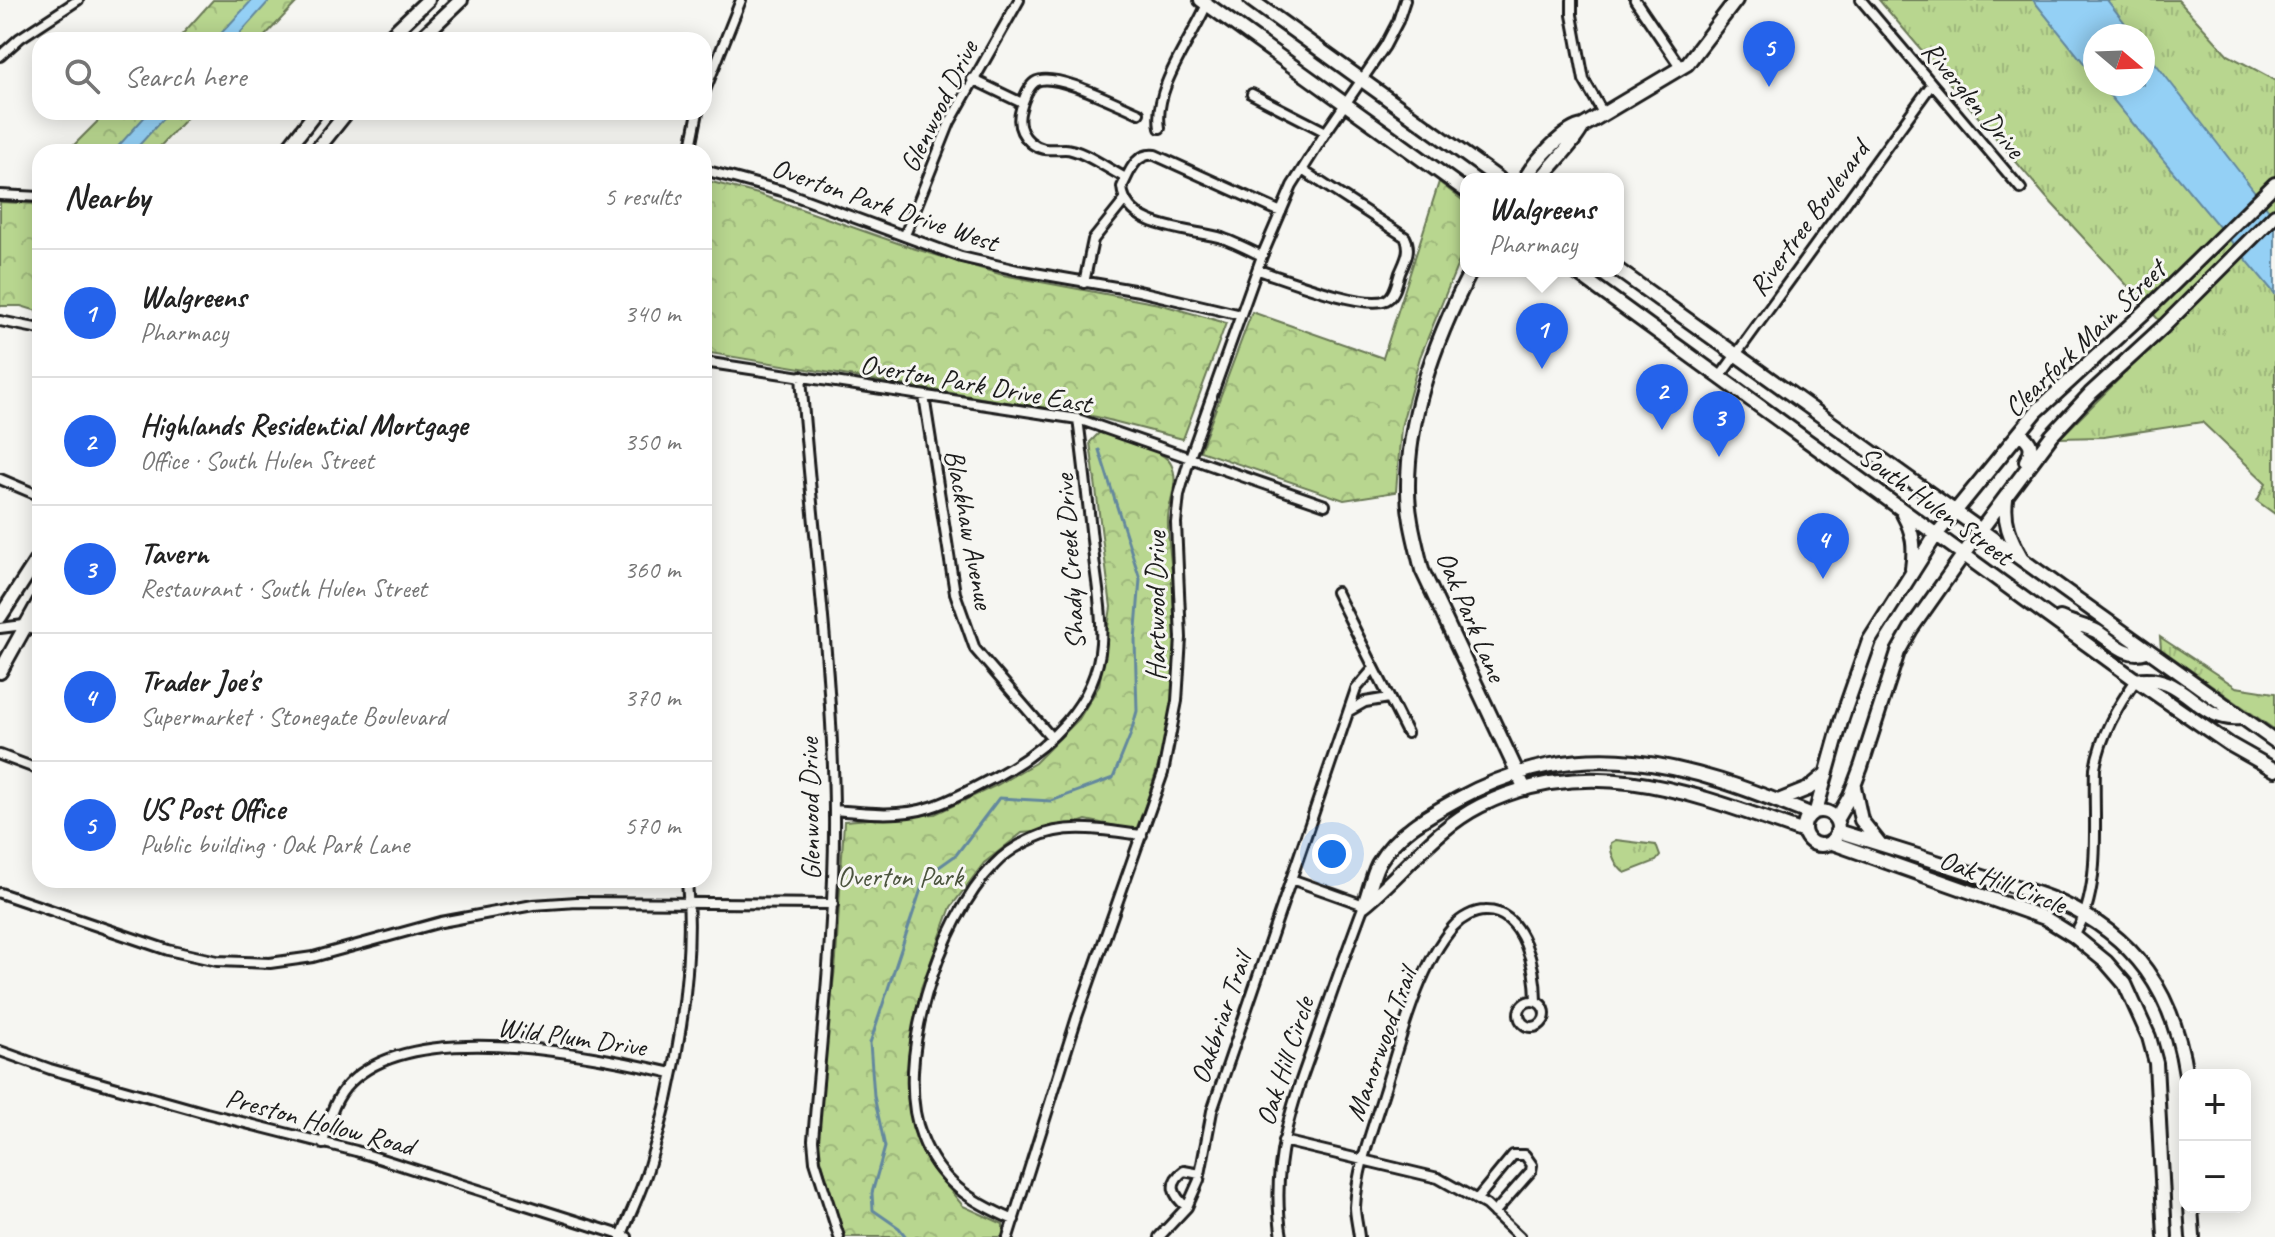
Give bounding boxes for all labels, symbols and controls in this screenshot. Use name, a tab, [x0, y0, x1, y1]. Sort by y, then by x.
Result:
pin: 5	[1743, 21, 1795, 87]
north arrow	[2083, 24, 2155, 96]
search box	[32, 32, 712, 120]
street label: Glenwood Drive	[892, 33, 986, 178]
street label: Riverglen Drive	[1914, 34, 2034, 167]
icon: search	[60, 54, 104, 98]
text: Search here	[124, 57, 246, 95]
street label: Rivertree Boulevard	[1740, 131, 1879, 303]
street label: Overton Park Drive West	[767, 149, 1005, 260]
popup	[1460, 173, 1624, 277]
text: Nearby	[64, 175, 150, 218]
text: 5 results	[604, 180, 680, 213]
text: Walgreens	[1489, 190, 1595, 228]
text: Pharmacy	[1489, 228, 1577, 261]
street label: Clearfork Main Street	[1996, 250, 2175, 424]
text: Walgreens	[140, 278, 246, 316]
text: 1	[84, 297, 96, 330]
text: 340 m	[624, 297, 680, 330]
pin: 1	[1516, 303, 1568, 369]
text: Pharmacy	[140, 316, 228, 349]
street label: Overton Park Drive East	[858, 346, 1097, 422]
pin: 2	[1636, 364, 1688, 430]
pin: 3	[1693, 391, 1745, 457]
text: Highlands Residential Mortgage	[140, 406, 467, 444]
text: 2	[84, 425, 96, 458]
text: 350 m	[624, 425, 680, 458]
street label: South Hulen Street	[1852, 438, 2022, 575]
text: Office · South Hulen Street	[140, 444, 374, 477]
street label: Blackhaw Avenue	[937, 446, 1002, 614]
street label: Shady Creek Drive	[1046, 471, 1093, 651]
pin: 4	[1797, 513, 1849, 579]
street label: Hartwood Drive	[1138, 529, 1173, 681]
text: Tavern	[140, 534, 208, 572]
street label: Oak Park Lane	[1428, 546, 1515, 688]
text: 3	[84, 553, 96, 586]
text: 360 m	[624, 553, 680, 586]
text: Restaurant · South Hulen Street	[140, 572, 427, 605]
text: Trader Joe's	[140, 662, 260, 700]
text: 4	[84, 681, 96, 714]
text: 370 m	[624, 681, 680, 714]
text: Supermarket · Stonegate Boulevard	[140, 700, 446, 733]
street label: Glenwood Drive	[791, 736, 828, 880]
text: US Post Office	[140, 790, 285, 828]
text: 5	[84, 809, 96, 842]
text: 570 m	[624, 809, 680, 842]
text: Public building · Oak Park Lane	[140, 828, 409, 861]
your location	[1312, 834, 1352, 874]
street label: Oak Hill Circle	[1935, 841, 2073, 922]
park label: Overton Park	[837, 859, 964, 894]
street label: Oakbriar Trail	[1182, 943, 1261, 1088]
street label: Manorwood Trail	[1337, 958, 1426, 1125]
street label: Oak Hill Circle	[1247, 991, 1322, 1130]
street label: Wild Plum Drive	[496, 1009, 650, 1064]
map controls	[2179, 1069, 2251, 1213]
button: +	[2179, 1069, 2251, 1141]
street label: Preston Hollow Road	[222, 1080, 422, 1164]
button: −	[2179, 1141, 2251, 1213]

